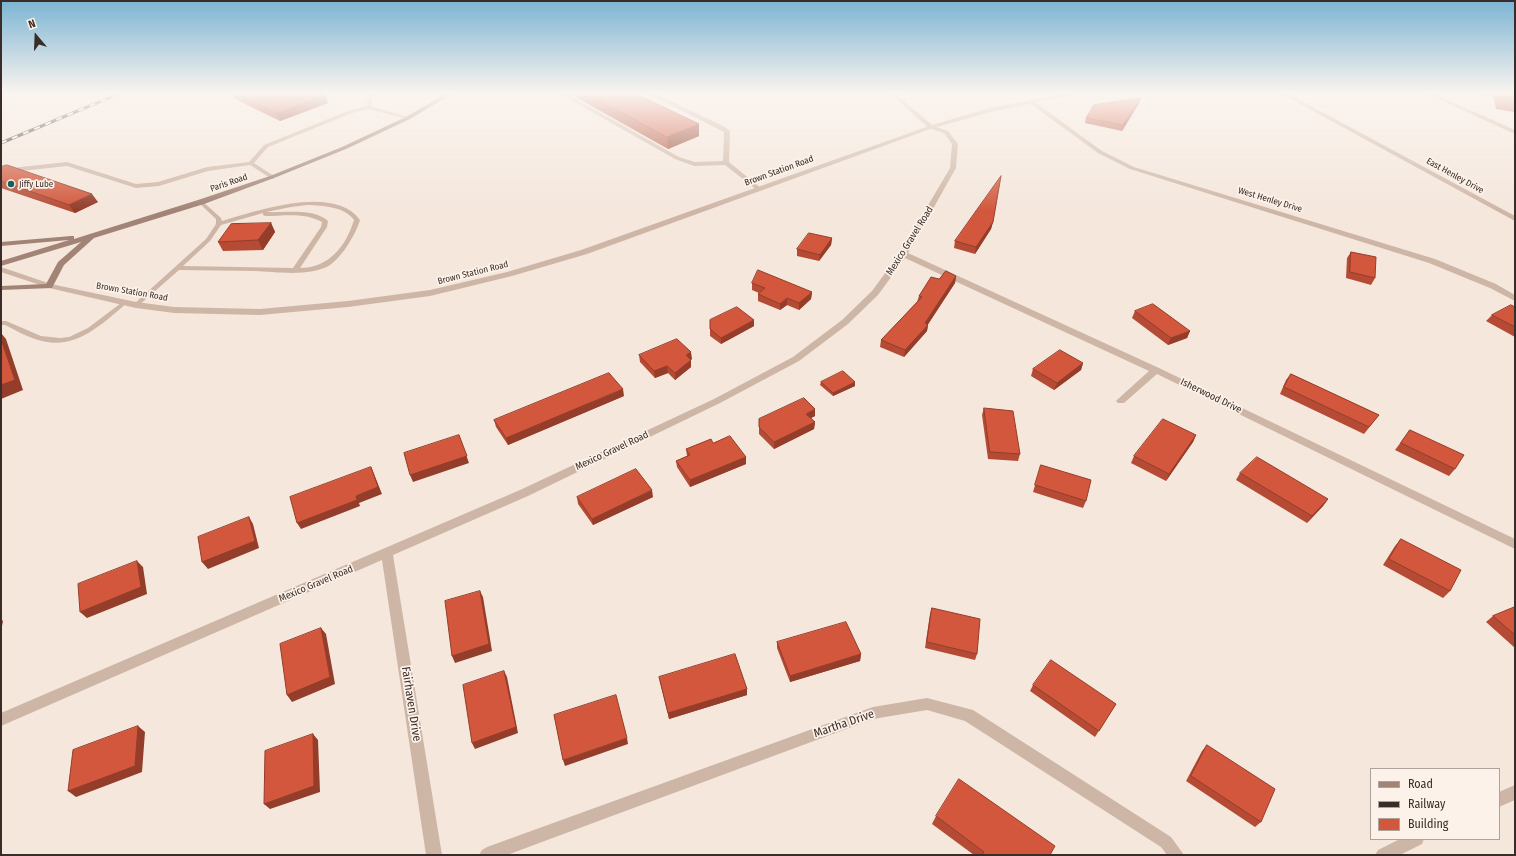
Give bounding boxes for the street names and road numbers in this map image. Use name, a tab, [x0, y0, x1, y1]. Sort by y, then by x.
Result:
street label: Brown Station Road	[743, 154, 815, 188]
street label: East Henley Drive	[1424, 156, 1486, 196]
street label: Paris Road	[209, 172, 249, 194]
street label: West Henley Drive	[1237, 185, 1303, 215]
street label: Mexico Gravel Road	[884, 204, 936, 278]
street label: Brown Station Road	[437, 259, 509, 287]
street label: Brown Station Road	[95, 280, 169, 304]
street label: Isherwood Drive	[1178, 376, 1244, 416]
street label: Mexico Gravel Road	[574, 429, 650, 473]
street label: Mexico Gravel Road	[277, 563, 355, 605]
street label: Fairhaven Drive	[398, 666, 424, 742]
street label: Martha Drive	[812, 707, 876, 741]

